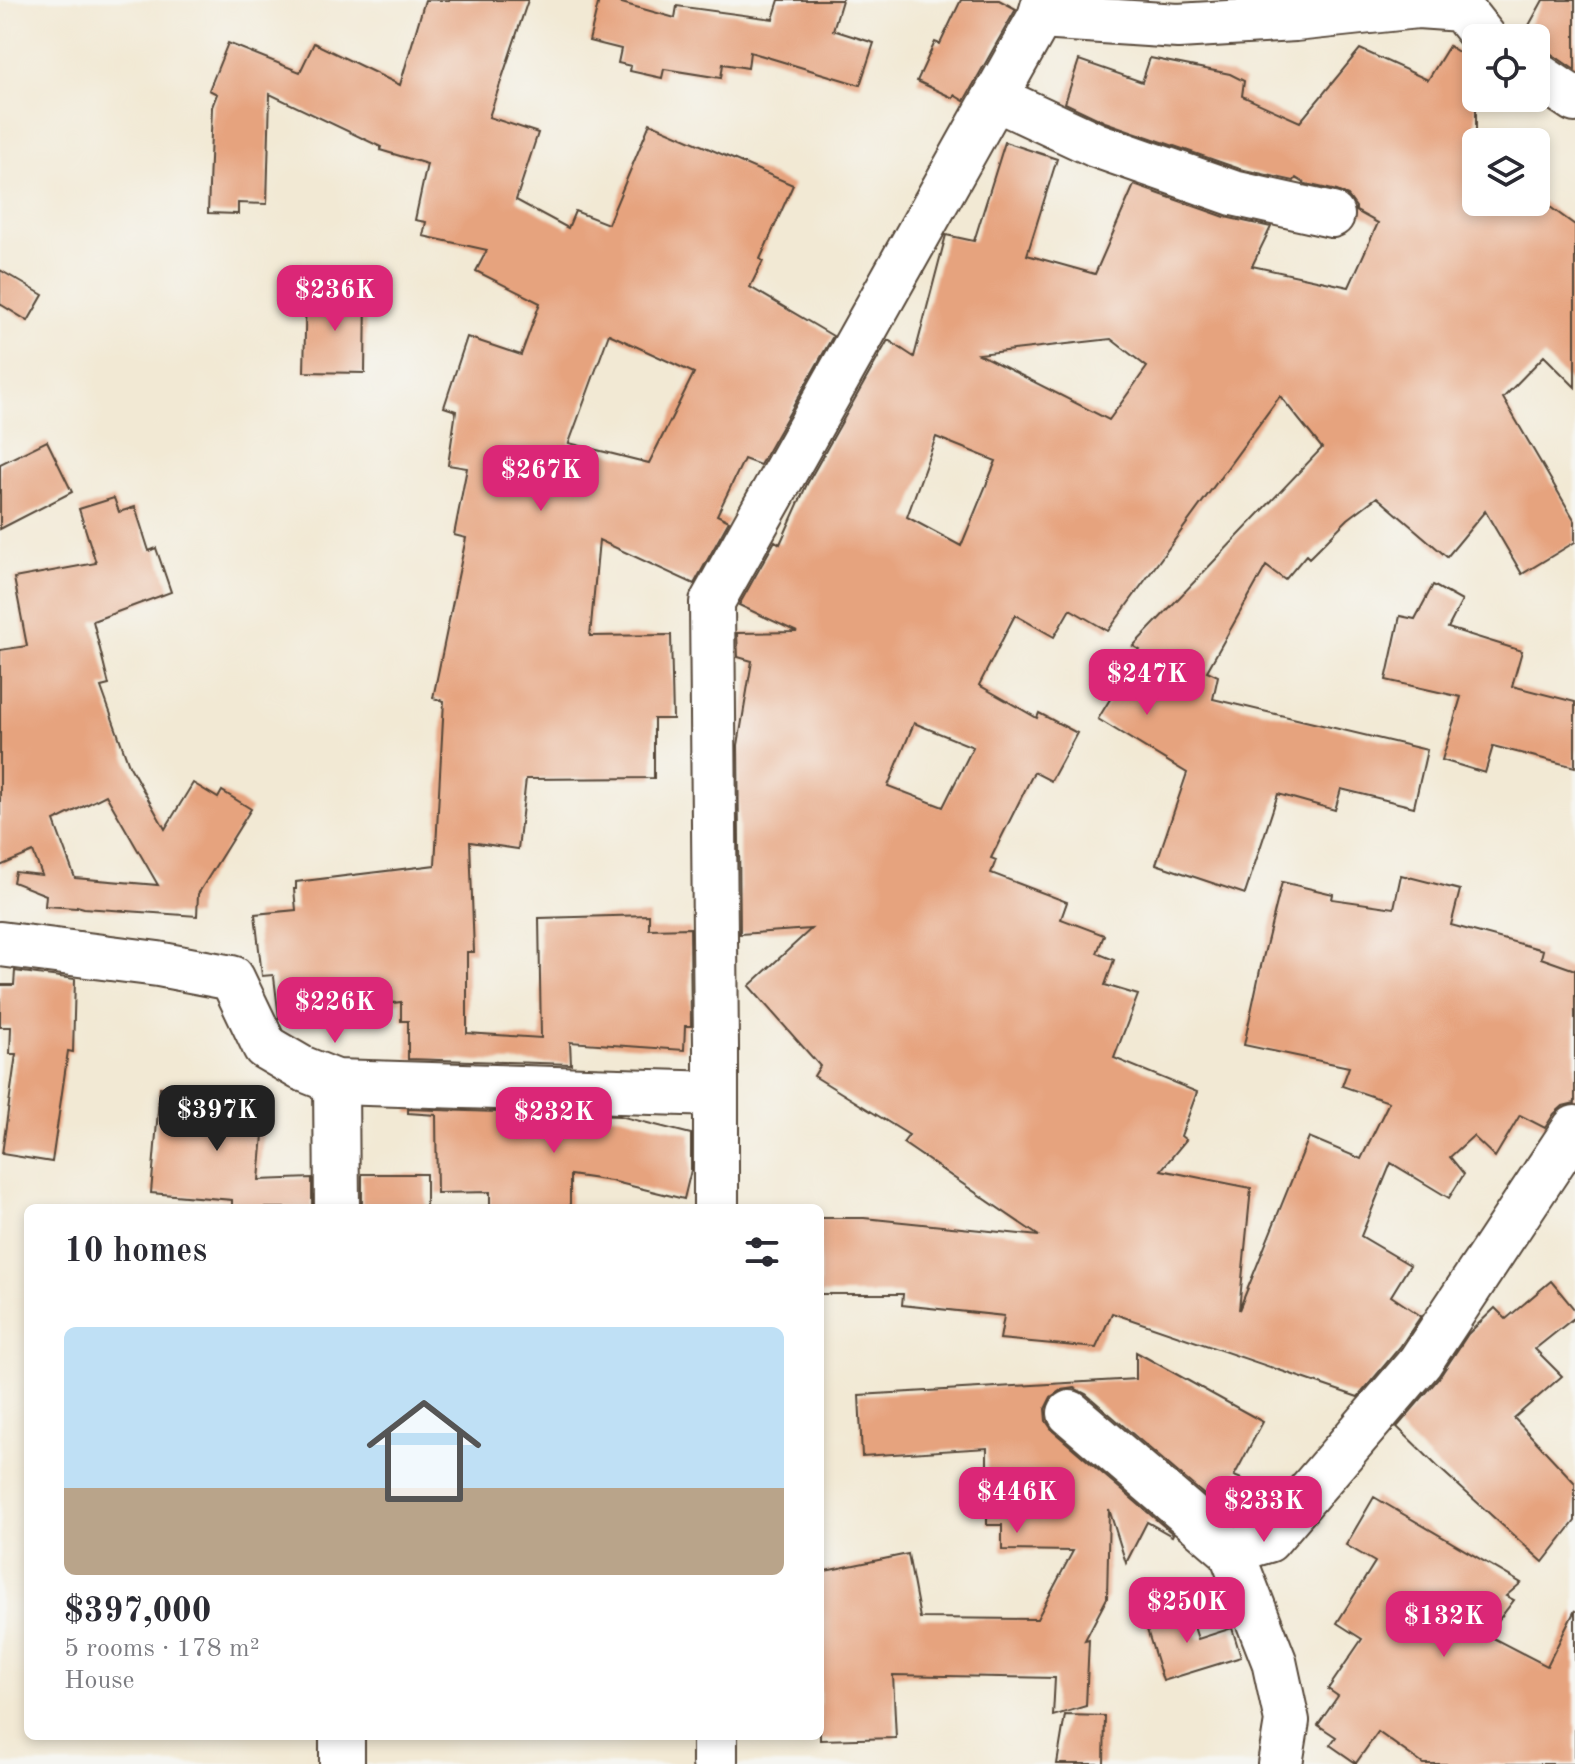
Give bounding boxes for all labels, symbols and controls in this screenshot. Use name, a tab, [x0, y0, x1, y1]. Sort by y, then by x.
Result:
map controls	[1462, 24, 1550, 216]
button: locate	[1462, 24, 1550, 112]
button: layers	[1462, 128, 1550, 216]
pin: $236K	[279, 265, 391, 333]
text: $236K	[295, 278, 375, 304]
pin: $267K	[485, 445, 597, 513]
text: $267K	[501, 458, 581, 484]
pin: $247K	[1091, 649, 1203, 717]
text: $247K	[1107, 662, 1187, 688]
pin: $226K	[279, 977, 391, 1045]
text: $226K	[295, 990, 375, 1016]
pin: $397K	[161, 1085, 273, 1153]
pin: $232K	[498, 1087, 610, 1155]
text: $397K	[177, 1098, 257, 1124]
text: $232K	[514, 1100, 594, 1126]
icon: filters	[740, 1230, 784, 1274]
text: 10 homes	[64, 1235, 207, 1269]
icon: home	[352, 1379, 496, 1523]
pin: $446K	[961, 1467, 1073, 1535]
pin: $233K	[1208, 1476, 1320, 1544]
text: $446K	[977, 1480, 1057, 1506]
text: $233K	[1224, 1489, 1304, 1515]
pin: $250K	[1131, 1577, 1243, 1645]
text: $250K	[1147, 1590, 1227, 1616]
pin: $132K	[1388, 1591, 1500, 1659]
text: $397,000	[64, 1595, 212, 1629]
text: $132K	[1404, 1604, 1484, 1630]
text: 5 rooms · 178 m²	[64, 1636, 260, 1662]
text: House	[64, 1668, 135, 1694]

